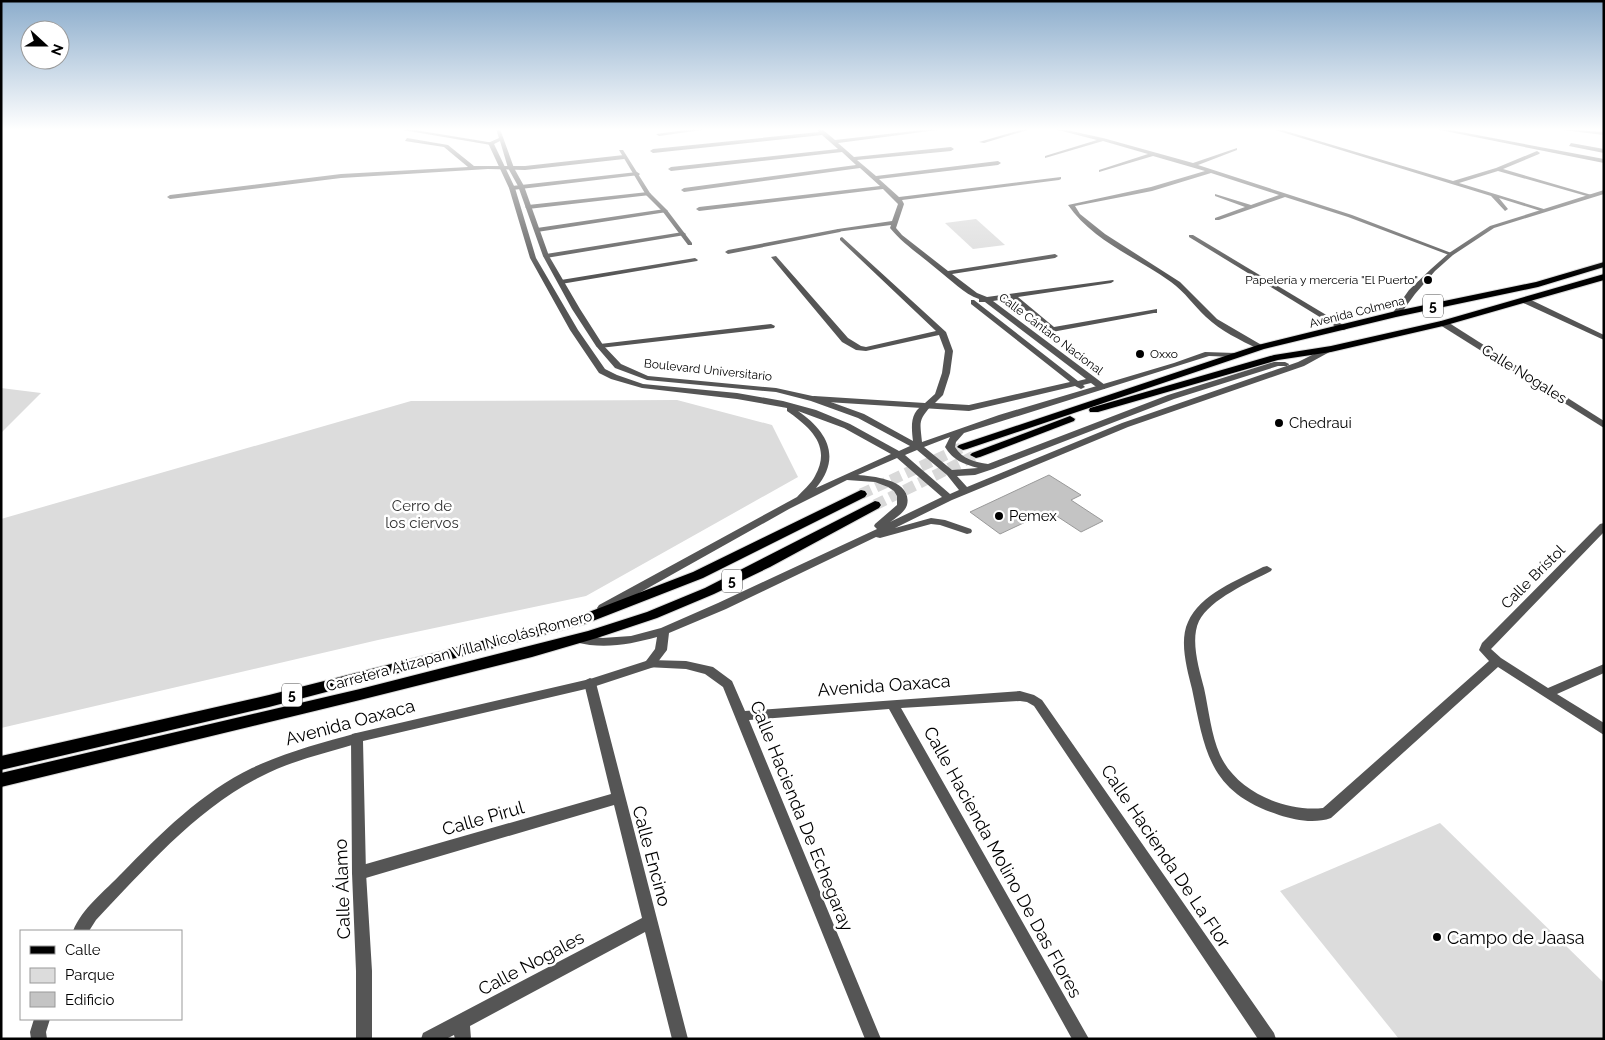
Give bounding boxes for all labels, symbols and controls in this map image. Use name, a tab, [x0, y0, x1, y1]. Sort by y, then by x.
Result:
north arrow	[20, 20, 70, 70]
text: N	[48, 42, 67, 58]
place label: Papelería y mercería "El Puerto"	[1245, 273, 1418, 287]
marker: Papelería y mercería "El Puerto"	[1422, 274, 1434, 286]
street label: Calle Cántaro Nacional	[996, 290, 1106, 378]
street label: Avenida Colmena	[1308, 293, 1406, 331]
road number: 5	[1423, 294, 1443, 318]
street label: Calle Nogales	[1478, 341, 1570, 407]
place label: Oxxo	[1150, 347, 1178, 361]
marker: Oxxo	[1134, 348, 1146, 360]
street label: Boulevard Universitario	[643, 356, 773, 384]
place label: Chedraui	[1289, 414, 1352, 432]
marker: Chedraui	[1273, 417, 1285, 429]
park label: Cerro de los ciervos	[385, 497, 459, 532]
place label: Pemex	[1009, 507, 1057, 525]
marker: Pemex	[993, 510, 1005, 522]
street label: Calle Brístol	[1497, 541, 1569, 613]
road number: 5	[722, 570, 742, 592]
street label: Carretera Atizapan Villa Nicolás Romero	[324, 607, 594, 695]
street label: Avenida Oaxaca	[817, 670, 951, 700]
road number: 5	[282, 684, 302, 706]
street label: Avenida Oaxaca	[283, 695, 417, 749]
street label: Calle Hacienda De Echegaray	[746, 698, 858, 935]
street label: Calle Hacienda Molino De Das Flores	[919, 723, 1087, 1002]
street label: Calle Hacienda De La Flor	[1097, 761, 1235, 952]
street label: Calle Pirul	[440, 796, 526, 840]
street label: Calle Encino	[628, 803, 676, 909]
street label: Calle Álamo	[329, 838, 354, 940]
street label: Calle Nogales	[475, 926, 588, 1000]
place label: Campo de Jaasa	[1447, 927, 1585, 948]
legend	[20, 930, 182, 1020]
marker: Campo de Jaasa	[1431, 931, 1443, 943]
text: Calle	[65, 941, 101, 959]
text: Parque	[65, 966, 115, 984]
text: Edificio	[65, 991, 115, 1009]

